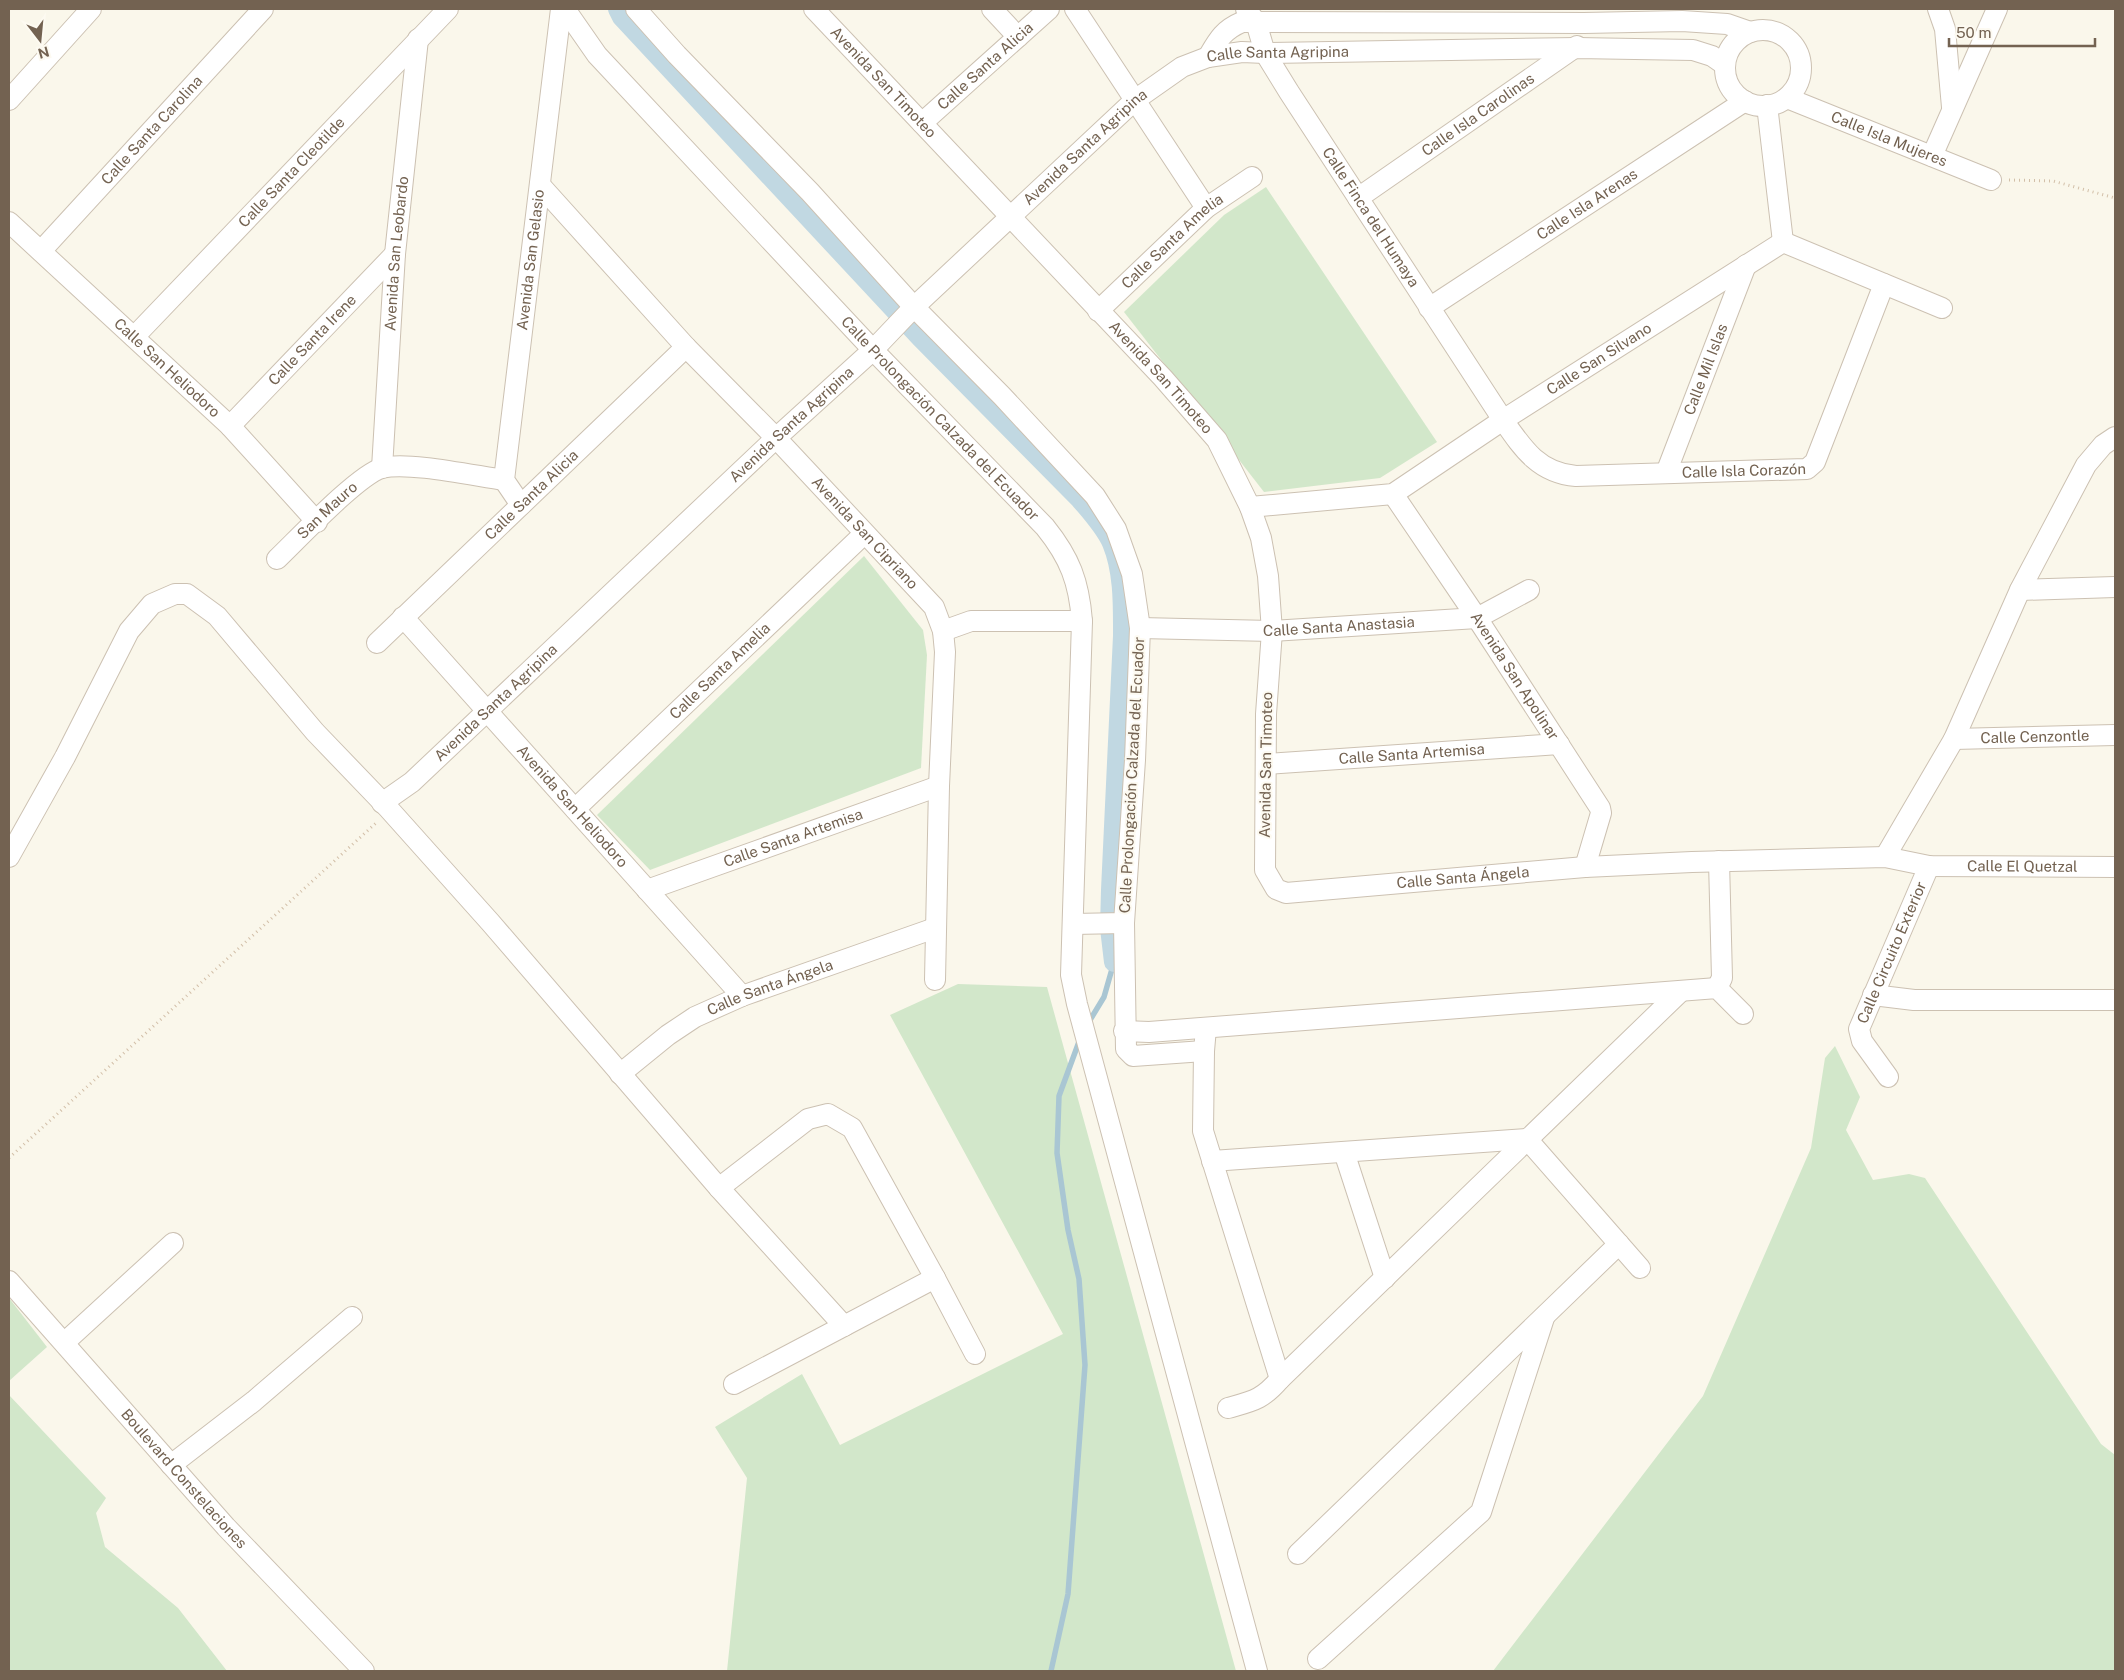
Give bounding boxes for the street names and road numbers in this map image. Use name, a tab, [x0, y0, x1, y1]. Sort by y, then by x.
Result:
street label: Calle Santa Alicia	[934, 19, 1036, 113]
street label: Avenida San Timoteo	[827, 23, 940, 141]
street label: Calle Santa Agripina	[1205, 43, 1349, 65]
street label: Calle Isla Carolinas	[1418, 69, 1537, 159]
street label: Calle Santa Carolina	[97, 72, 206, 188]
street label: Avenida Santa Agripina	[1019, 85, 1150, 208]
street label: Calle Isla Mujeres	[1829, 108, 1950, 170]
street label: Calle Santa Cleotilde	[235, 113, 348, 231]
street label: Calle Finca del Humaya	[1319, 144, 1423, 290]
street label: Calle Isla Arenas	[1533, 165, 1640, 243]
street label: Avenida San Leobardo	[381, 175, 411, 331]
street label: Avenida San Gelasio	[513, 188, 547, 331]
street label: Calle Santa Amelia	[1118, 190, 1226, 292]
street label: Calle Santa Irene	[265, 291, 359, 389]
street label: Calle Prolongación Calzada del Ecuador	[838, 313, 1043, 524]
street label: Calle San Heliodoro	[111, 314, 224, 420]
street label: Avenida San Timoteo	[1106, 317, 1216, 437]
street label: Calle San Silvano	[1543, 319, 1654, 398]
street label: Calle Mil Islas	[1680, 321, 1731, 417]
street label: Avenida Santa Agripina	[726, 363, 857, 485]
street label: Calle Santa Alicia	[481, 446, 581, 543]
street label: Calle Isla Corazón	[1682, 460, 1806, 481]
street label: Avenida San Cipriano	[808, 473, 922, 592]
street label: San Mauro	[294, 478, 360, 542]
street label: Avenida San Apolinar	[1467, 609, 1563, 743]
street label: Calle Santa Anastasia	[1263, 613, 1415, 639]
street label: Calle Santa Amelia	[666, 619, 773, 722]
street label: Calle Prolongación Calzada del Ecuador	[1116, 636, 1147, 914]
street label: Avenida Santa Agripina	[431, 640, 560, 764]
street label: Avenida San Timoteo	[1256, 692, 1275, 838]
street label: Calle Cenzontle	[1980, 727, 2090, 746]
street label: Calle Santa Artemisa	[1338, 740, 1485, 767]
street label: Avenida San Heliodoro	[514, 742, 632, 870]
street label: Calle Santa Artemisa	[721, 805, 865, 870]
street label: Calle El Quetzal	[1967, 857, 2078, 875]
street label: Calle Santa Ángela	[1396, 863, 1530, 891]
street label: Calle Circuito Exterior	[1853, 879, 1929, 1026]
street label: Calle Santa Ángela	[704, 956, 835, 1019]
street label: Boulevard Constelaciones	[118, 1405, 251, 1552]

